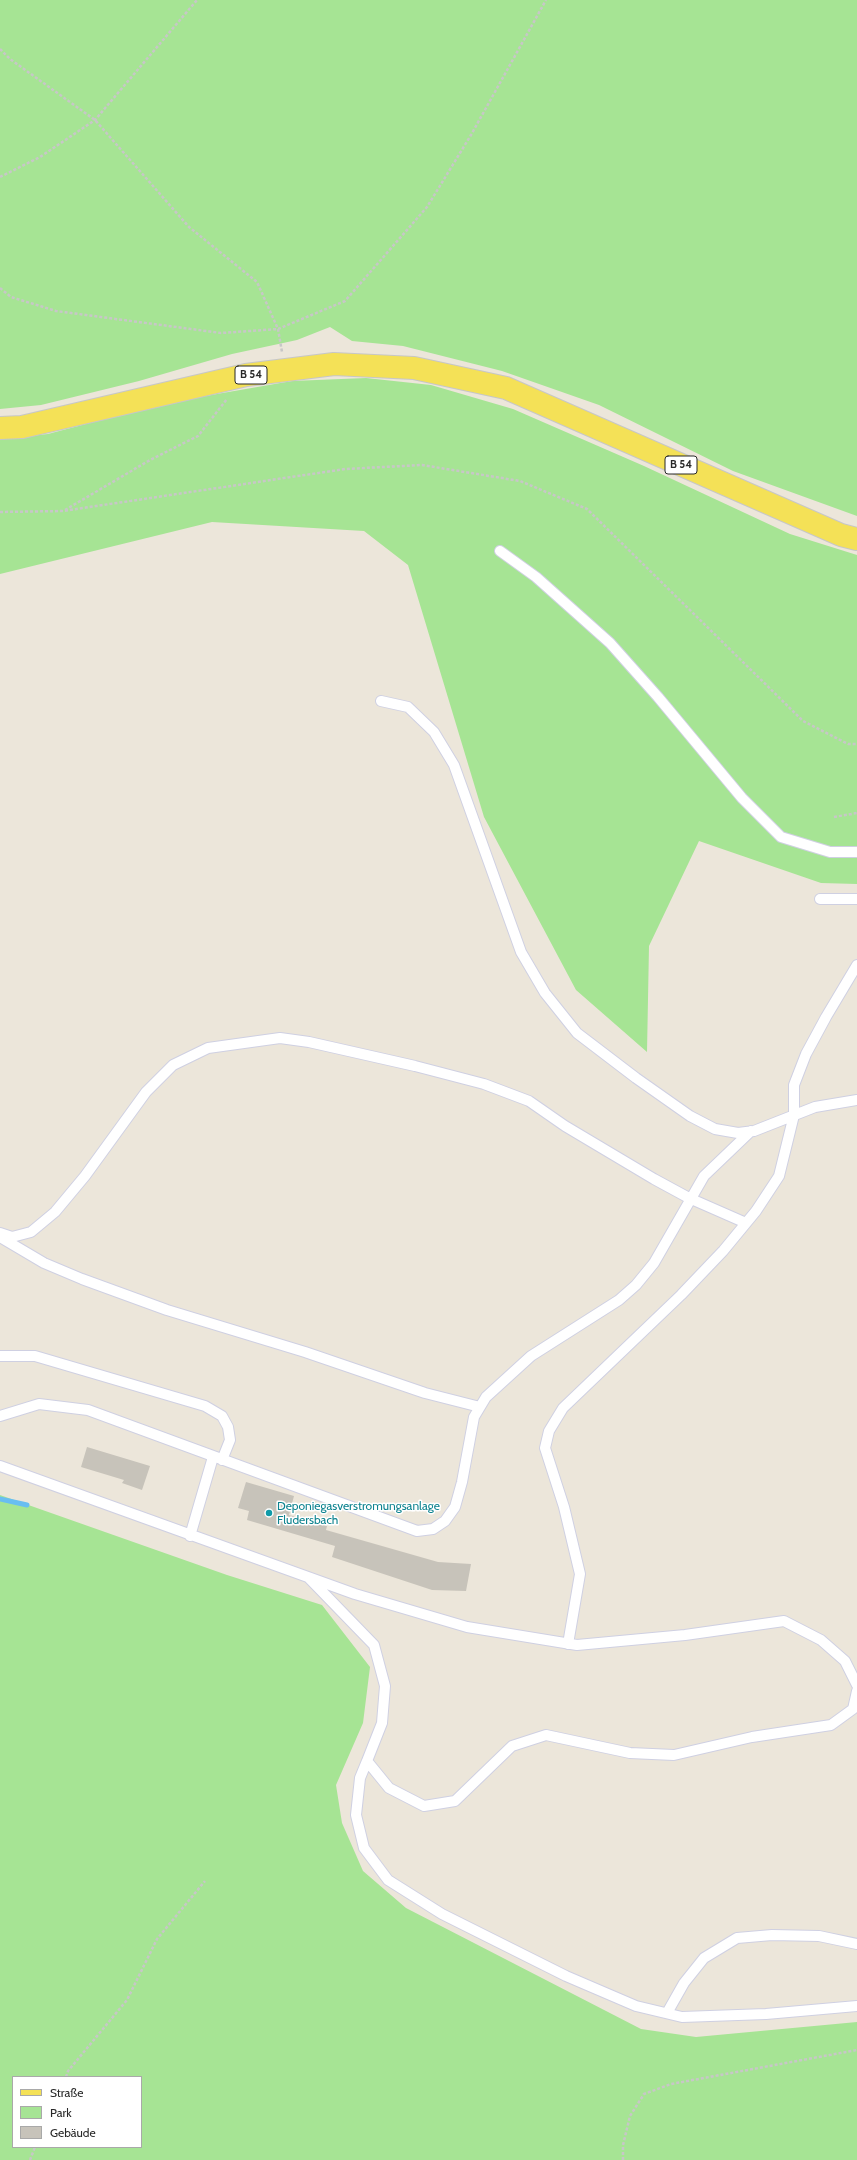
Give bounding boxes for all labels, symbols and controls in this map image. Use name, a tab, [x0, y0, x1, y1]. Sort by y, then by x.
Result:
road number: B 54	[235, 366, 267, 384]
road number: B 54	[665, 456, 697, 474]
place label: Deponiegasverstromungsanlage Fludersbach	[277, 1499, 440, 1527]
marker: Deponiegasverstromungsanlage Fludersbach	[264, 1508, 274, 1518]
legend	[12, 2076, 142, 2148]
text: Straße	[50, 2085, 83, 2100]
text: Park	[50, 2105, 72, 2120]
text: Gebäude	[50, 2125, 96, 2140]

